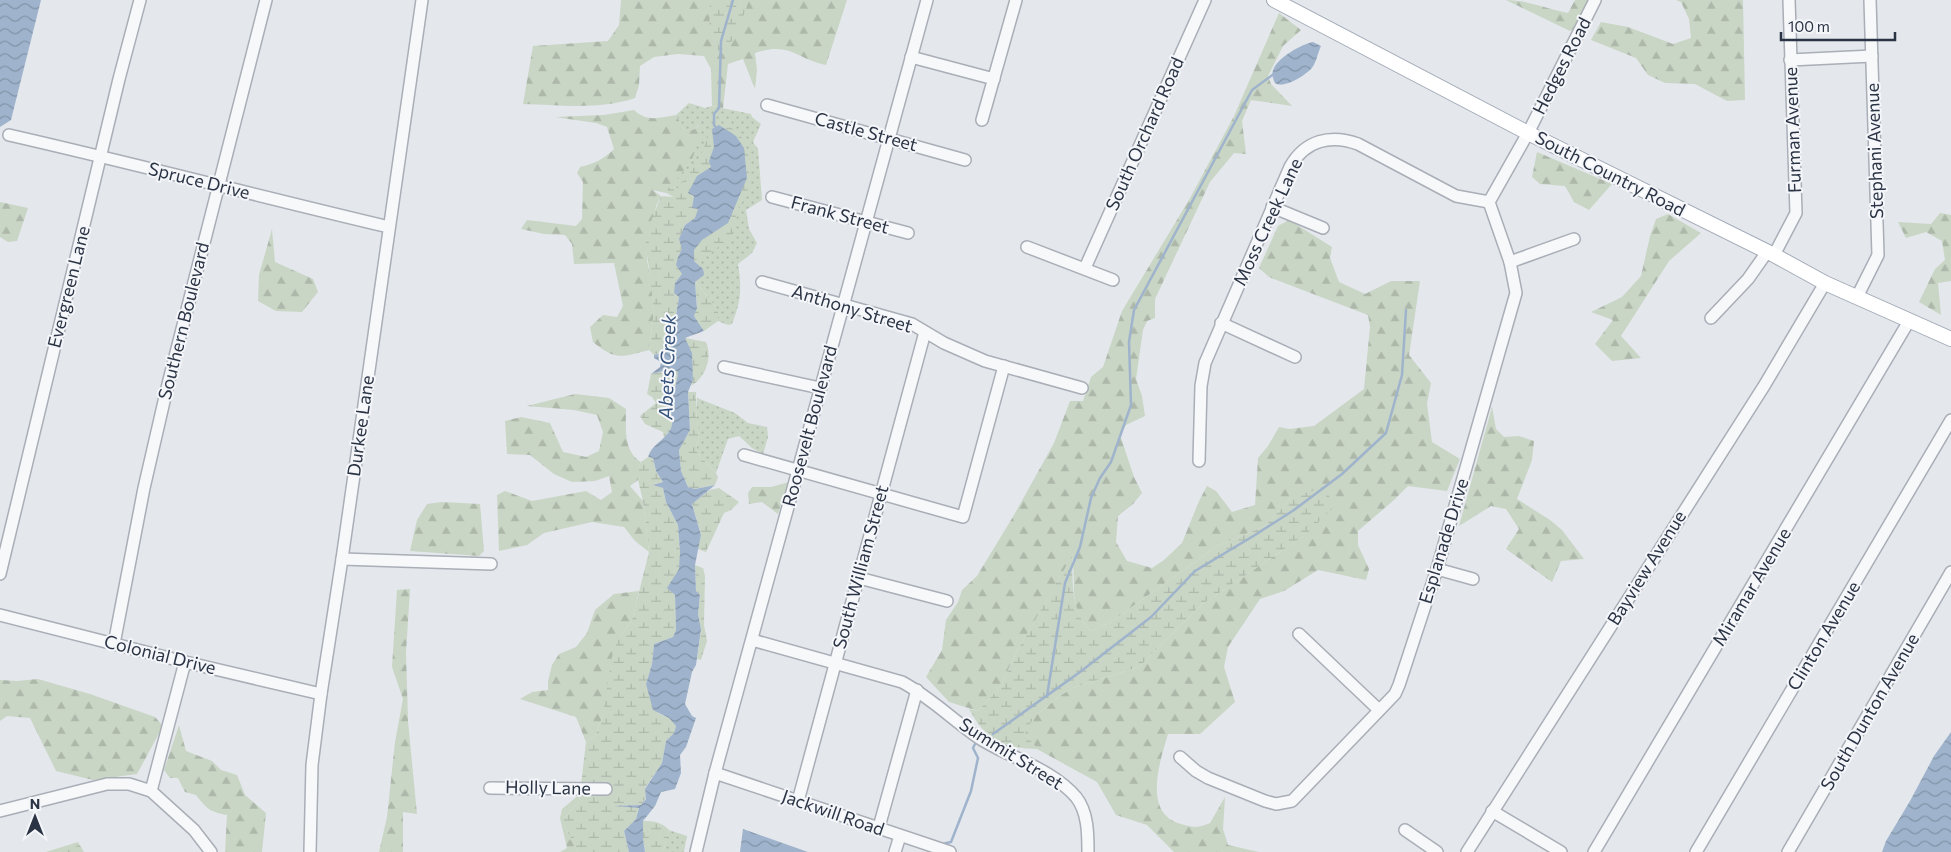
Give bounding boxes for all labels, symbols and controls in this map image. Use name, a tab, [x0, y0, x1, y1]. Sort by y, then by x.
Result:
scale bar	[1781, 10, 1895, 42]
street label: Hedges Road	[1527, 13, 1595, 118]
text: 100 m	[1788, 17, 1830, 35]
street label: South Orchard Road	[1100, 54, 1188, 214]
street label: Furman Avenue	[1779, 67, 1805, 193]
street label: Stephani Avenue	[1861, 83, 1887, 219]
street label: Castle Street	[812, 107, 920, 155]
street label: South Country Road	[1532, 126, 1689, 220]
street label: Moss Creek Lane	[1228, 154, 1306, 289]
street label: Spruce Drive	[146, 157, 252, 203]
street label: Frank Street	[789, 190, 892, 238]
street label: Evergreen Lane	[42, 223, 94, 350]
street label: Southern Boulevard	[153, 240, 213, 402]
street label: Anthony Street	[789, 279, 915, 337]
water label: Abets Creek	[653, 313, 680, 421]
street label: Roosevelt Boulevard	[777, 343, 841, 509]
street label: Durkee Lane	[342, 374, 378, 478]
street label: Esplanade Drive	[1414, 475, 1473, 606]
street label: South William Street	[828, 482, 892, 651]
street label: Bayview Avenue	[1602, 506, 1690, 629]
street label: Miramar Avenue	[1707, 523, 1795, 650]
street label: Clinton Avenue	[1782, 577, 1864, 694]
street label: South Dunton Avenue	[1815, 629, 1923, 794]
street label: Colonial Drive	[102, 630, 218, 679]
street label: Summit Street	[956, 712, 1068, 794]
street label: Holly Lane	[505, 775, 591, 799]
street label: Jackwill Road	[779, 784, 887, 840]
north arrow	[10, 792, 60, 842]
text: N	[30, 795, 40, 812]

